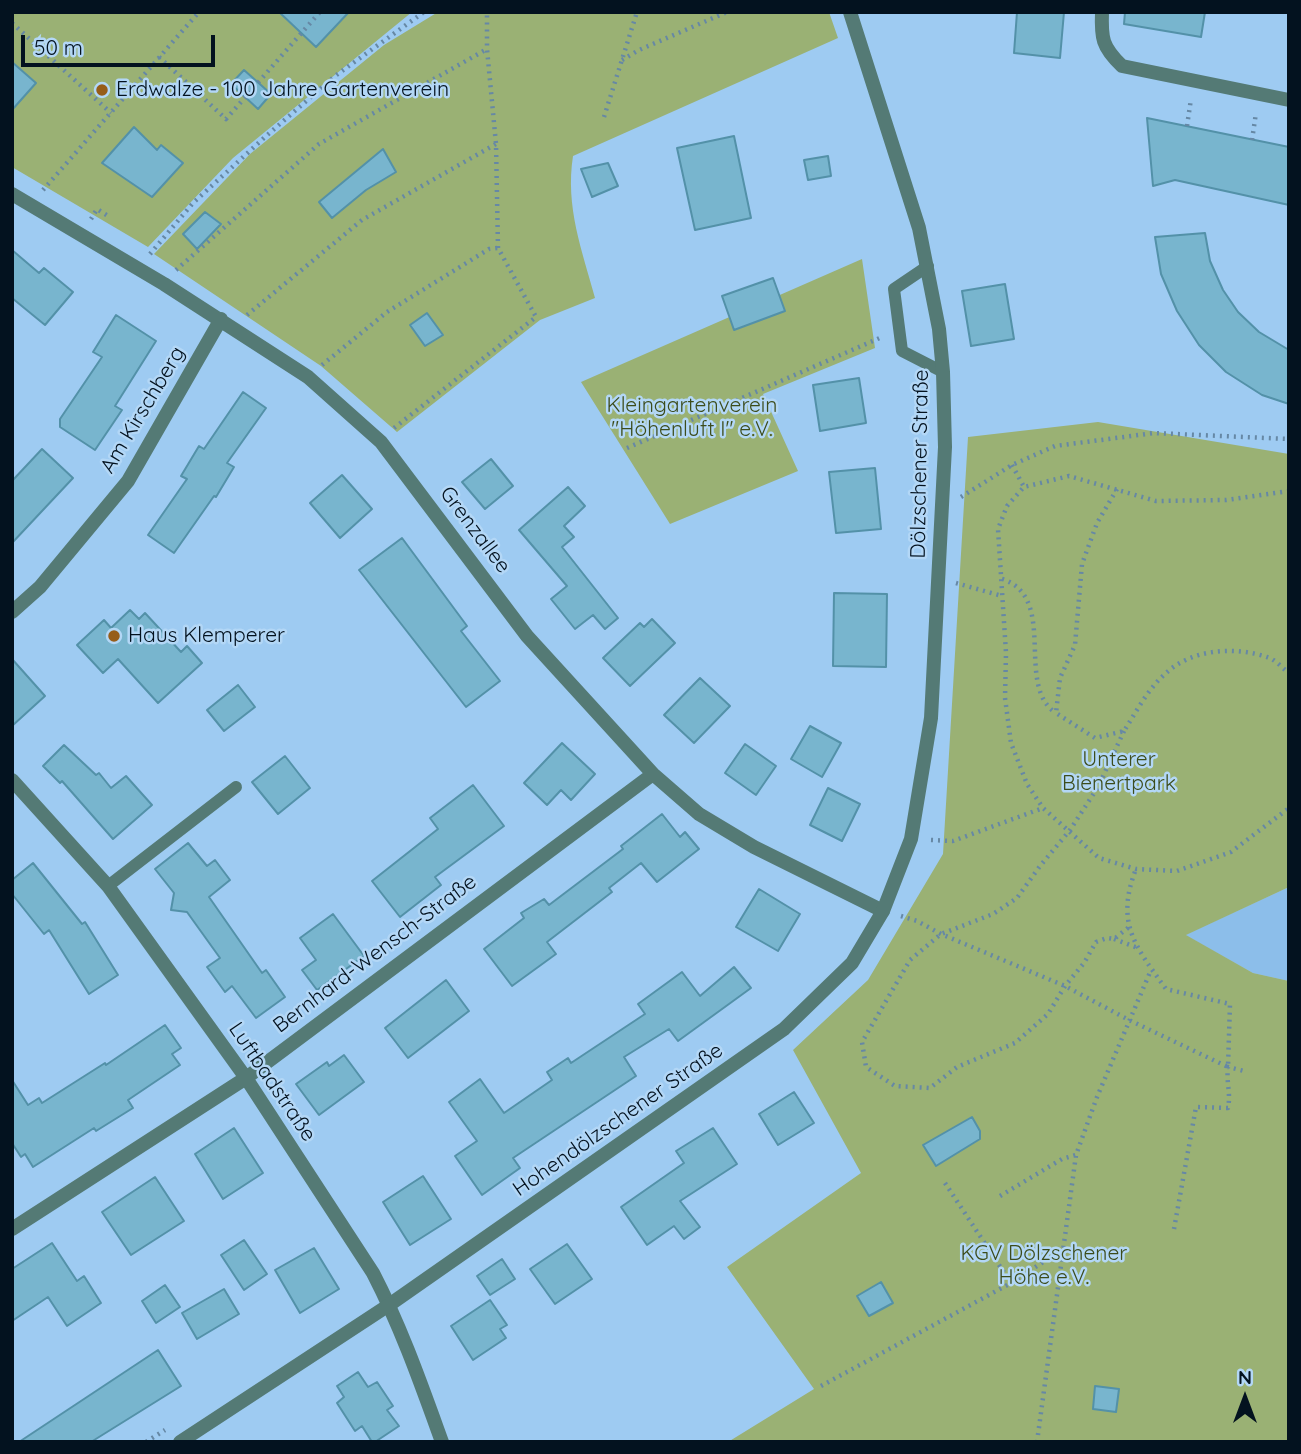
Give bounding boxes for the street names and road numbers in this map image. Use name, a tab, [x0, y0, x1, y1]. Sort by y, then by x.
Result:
street label: Am Kirschberg	[95, 342, 191, 478]
street label: Dölzschener Straße	[906, 369, 934, 559]
street label: Grenzallee	[434, 482, 516, 578]
street label: Bernhard-Wensch-Straße	[268, 869, 482, 1039]
street label: Luftbadstraße	[223, 1018, 321, 1146]
street label: Hohendölzschener Straße	[508, 1038, 728, 1202]

